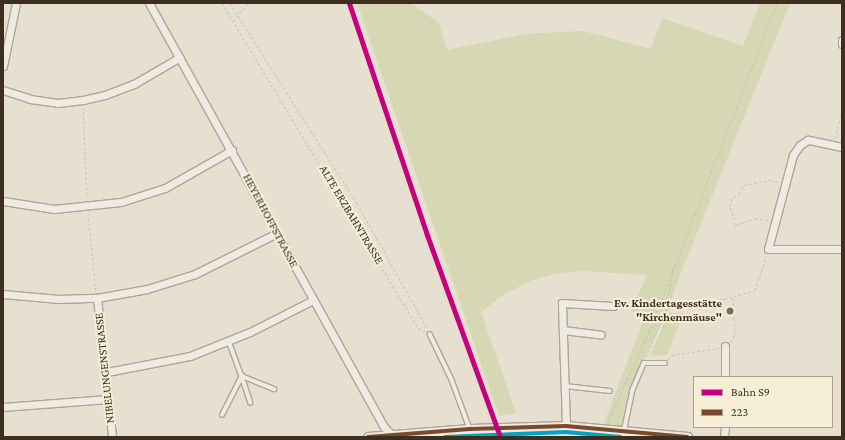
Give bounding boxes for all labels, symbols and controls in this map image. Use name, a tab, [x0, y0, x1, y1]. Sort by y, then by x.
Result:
street label: ALTE ERZBAHNTRASSE	[316, 163, 386, 267]
street label: HEYERHOFFSTRASSE	[239, 172, 301, 270]
place label: Ev. Kindertagesstätte "Kirchenmäuse"	[614, 297, 722, 325]
marker: Ev. Kindertagesstätte "Kirchenmäuse"	[725, 306, 735, 316]
street label: NIBELUNGENSTRASSE	[92, 312, 118, 424]
legend	[693, 376, 833, 428]
text: Bahn S9	[731, 385, 770, 399]
text: 223	[731, 405, 748, 419]

